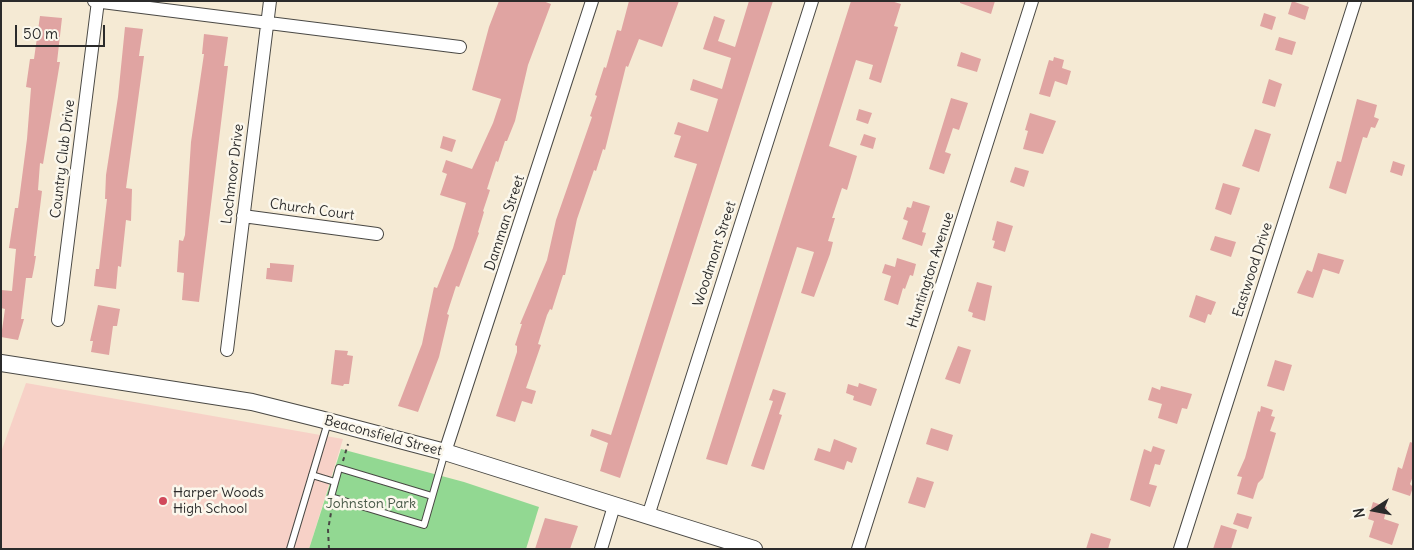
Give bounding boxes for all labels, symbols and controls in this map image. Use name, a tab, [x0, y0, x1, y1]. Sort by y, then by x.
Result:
scale bar	[18, 15, 108, 47]
text: 50 m	[23, 24, 58, 43]
street label: Country Club Drive	[47, 99, 79, 219]
street label: Lochmoor Drive	[219, 123, 247, 225]
street label: Damman Street	[482, 173, 528, 273]
street label: Church Court	[269, 196, 355, 224]
street label: Woodmont Street	[690, 199, 740, 309]
street label: Huntington Avenue	[904, 210, 958, 330]
street label: Eastwood Drive	[1230, 221, 1276, 319]
street label: Beaconsfield Street	[322, 412, 444, 460]
place label: Harper Woods High School	[173, 485, 264, 518]
north arrow	[1349, 485, 1399, 535]
marker: Harper Woods High School	[157, 495, 169, 507]
park label: Johnston Park	[326, 496, 416, 512]
text: N	[1350, 506, 1369, 519]

